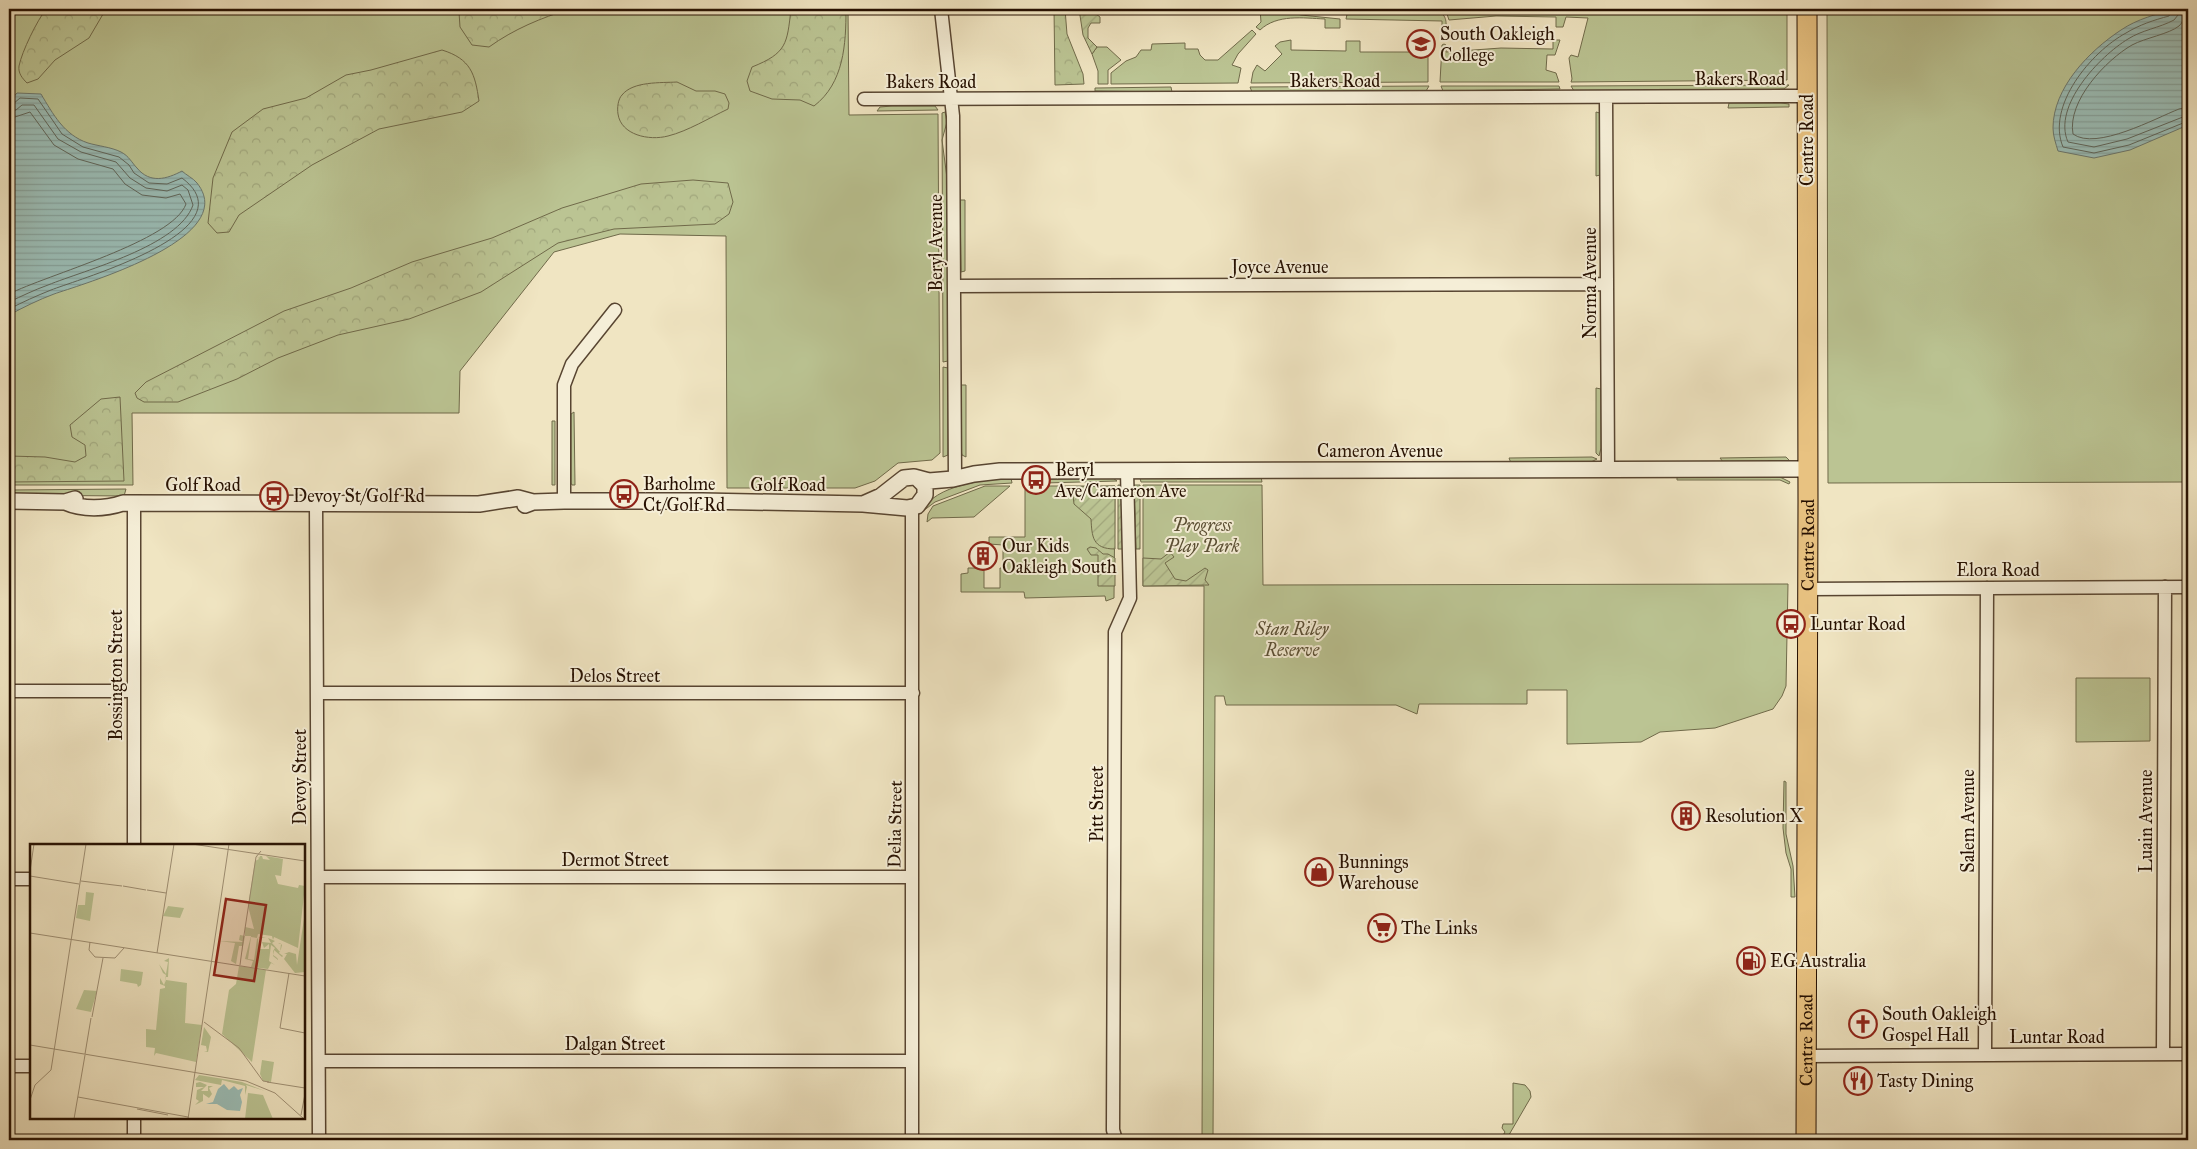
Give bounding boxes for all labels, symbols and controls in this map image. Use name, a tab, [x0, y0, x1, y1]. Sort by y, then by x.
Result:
place label: South Oakleigh College	[1440, 23, 1555, 67]
school or university icon: South Oakleigh College	[1406, 29, 1436, 59]
street label: Bakers Road	[1695, 68, 1785, 90]
street label: Bakers Road	[1290, 70, 1380, 92]
street label: Bakers Road	[886, 71, 976, 93]
street label: Centre Road	[1796, 94, 1818, 186]
street label: Beryl Avenue	[925, 194, 947, 292]
street label: Norma Avenue	[1579, 227, 1601, 339]
street label: Joyce Avenue	[1229, 256, 1329, 279]
street label: Cameron Avenue	[1317, 440, 1443, 462]
place label: Beryl Ave/Cameron Ave	[1054, 459, 1186, 502]
bus stop icon: Beryl Ave/Cameron Ave	[1021, 465, 1051, 495]
place label: Barholme Ct/Golf Rd	[643, 473, 725, 516]
street label: Golf Road	[165, 474, 241, 496]
street label: Golf Road	[750, 474, 826, 496]
bus stop icon: Barholme Ct/Golf Rd	[609, 479, 639, 509]
bus stop icon: Devoy St/Golf Rd	[259, 481, 289, 511]
place label: Devoy St/Golf Rd	[293, 485, 425, 507]
street label: Centre Road	[1797, 499, 1819, 591]
park label: Progress Play Park	[1164, 514, 1240, 557]
place label: Our Kids Oakleigh South	[1002, 535, 1117, 579]
building icon: Our Kids Oakleigh South	[968, 541, 998, 571]
street label: Elora Road	[1956, 559, 2040, 581]
street label: Bossington Street	[105, 609, 128, 741]
bus stop icon: Luntar Road	[1776, 609, 1806, 639]
place label: Luntar Road	[1810, 613, 1906, 635]
park label: Stan Riley Reserve	[1255, 618, 1330, 661]
street label: Delos Street	[570, 665, 661, 687]
street label: Devoy Street	[289, 728, 311, 825]
street label: Pitt Street	[1086, 765, 1108, 842]
street label: Salem Avenue	[1957, 769, 1979, 873]
street label: Luain Avenue	[2135, 769, 2157, 873]
street label: Delia Street	[883, 779, 907, 868]
building icon: Resolution X	[1671, 801, 1701, 831]
place label: Resolution X	[1705, 805, 1803, 827]
inset map	[30, 844, 305, 1119]
street label: Dermot Street	[561, 849, 669, 871]
place label: Bunnings Warehouse	[1338, 851, 1419, 894]
shop icon: Bunnings Warehouse	[1304, 857, 1334, 887]
supermarket icon: The Links	[1367, 913, 1397, 943]
place label: The Links	[1401, 917, 1478, 939]
fuel station icon: EG Australia	[1736, 946, 1766, 976]
place label: EG Australia	[1770, 950, 1867, 972]
street label: Centre Road	[1795, 994, 1817, 1086]
place label: South Oakleigh Gospel Hall	[1882, 1003, 1997, 1046]
church icon: South Oakleigh Gospel Hall	[1848, 1009, 1878, 1039]
street label: Luntar Road	[2009, 1026, 2105, 1048]
street label: Dalgan Street	[564, 1033, 666, 1056]
restaurant icon: Tasty Dining	[1843, 1066, 1873, 1096]
place label: Tasty Dining	[1877, 1070, 1974, 1093]

